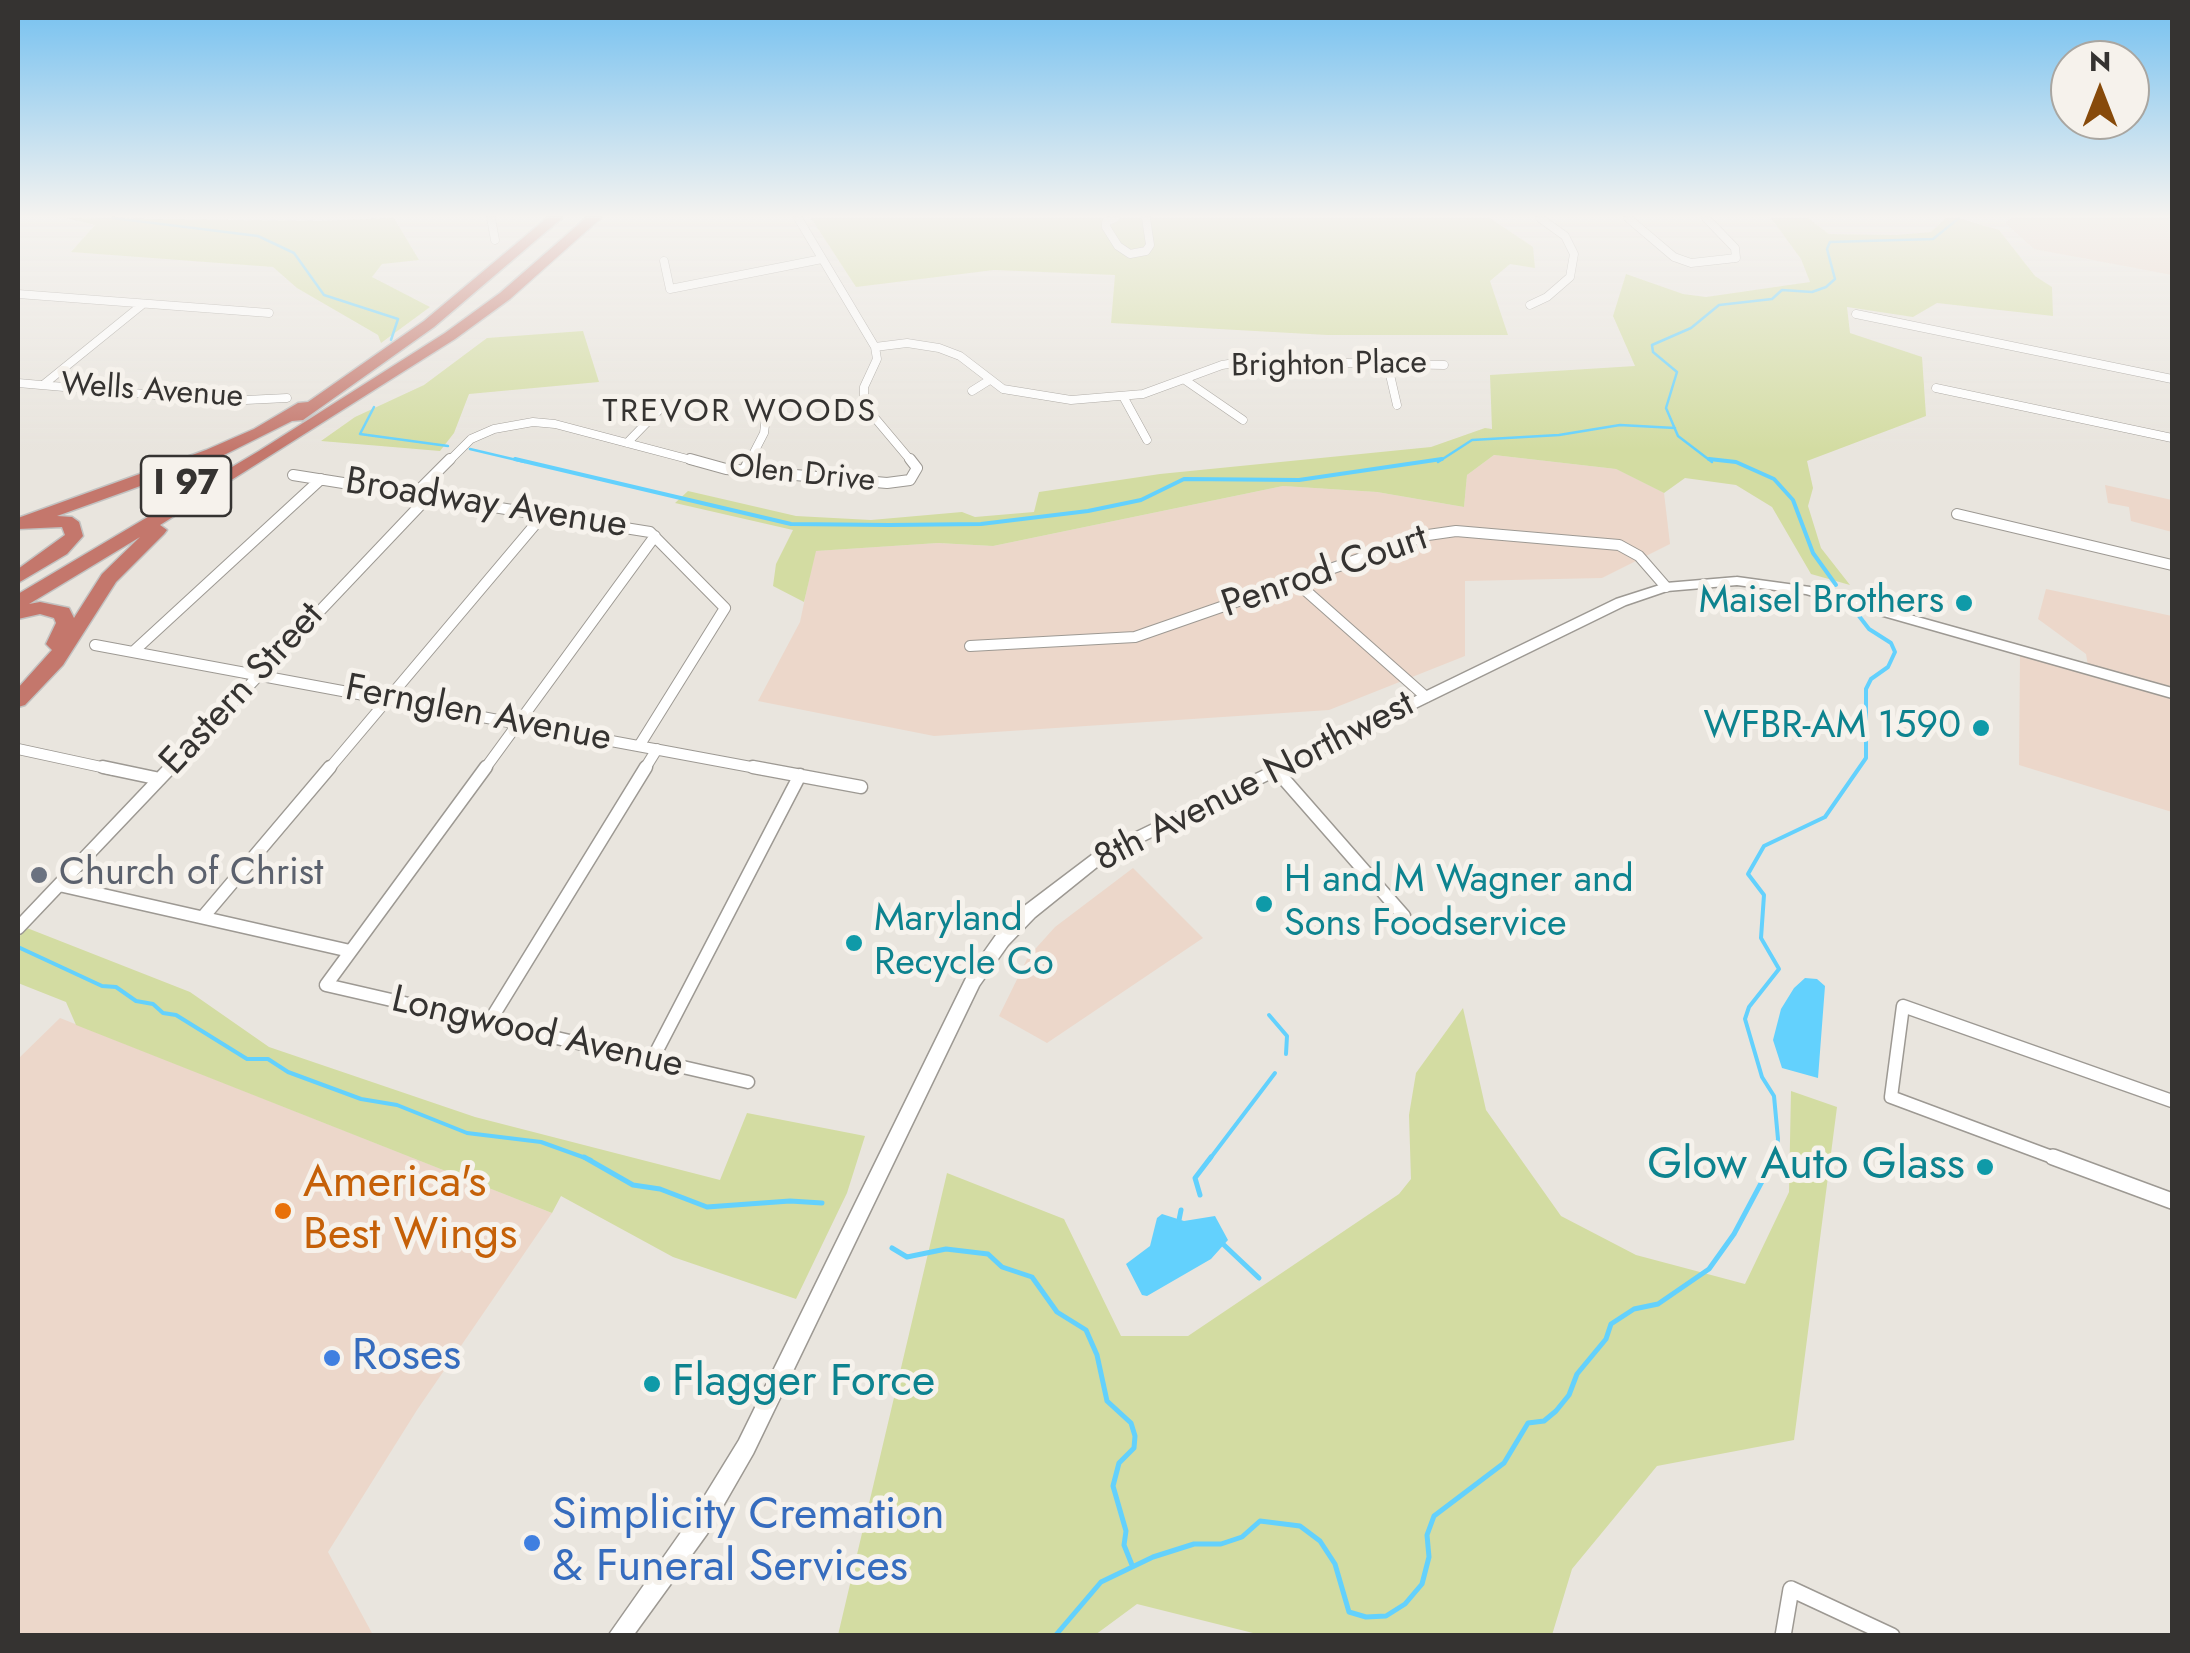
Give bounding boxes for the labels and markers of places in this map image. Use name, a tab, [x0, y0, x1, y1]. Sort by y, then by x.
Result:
place label: Maisel Brothers	[1699, 580, 1944, 626]
marker: Maisel Brothers	[1953, 592, 1975, 614]
place label: WFBR-AM 1590	[1703, 705, 1961, 751]
marker: WFBR-AM 1590	[1970, 717, 1992, 739]
place label: Church of Christ	[59, 852, 323, 898]
place label: H and M Wagner and Sons Foodservice	[1284, 859, 1634, 948]
marker: Church of Christ	[28, 864, 50, 886]
marker: H and M Wagner and Sons Foodservice	[1253, 893, 1275, 915]
place label: Maryland Recycle Co	[874, 898, 1054, 988]
marker: Maryland Recycle Co	[843, 932, 865, 954]
place label: Glow Auto Glass	[1647, 1140, 1965, 1194]
marker: Glow Auto Glass	[1974, 1156, 1996, 1178]
place label: America's Best Wings	[303, 1158, 517, 1264]
marker: America's Best Wings	[272, 1200, 294, 1222]
place label: Roses	[352, 1331, 461, 1385]
marker: Roses	[321, 1347, 343, 1369]
place label: Flagger Force	[672, 1357, 935, 1411]
marker: Flagger Force	[641, 1373, 663, 1395]
place label: Simplicity Cremation & Funeral Services	[552, 1490, 945, 1596]
marker: Simplicity Cremation & Funeral Services	[521, 1532, 543, 1554]

